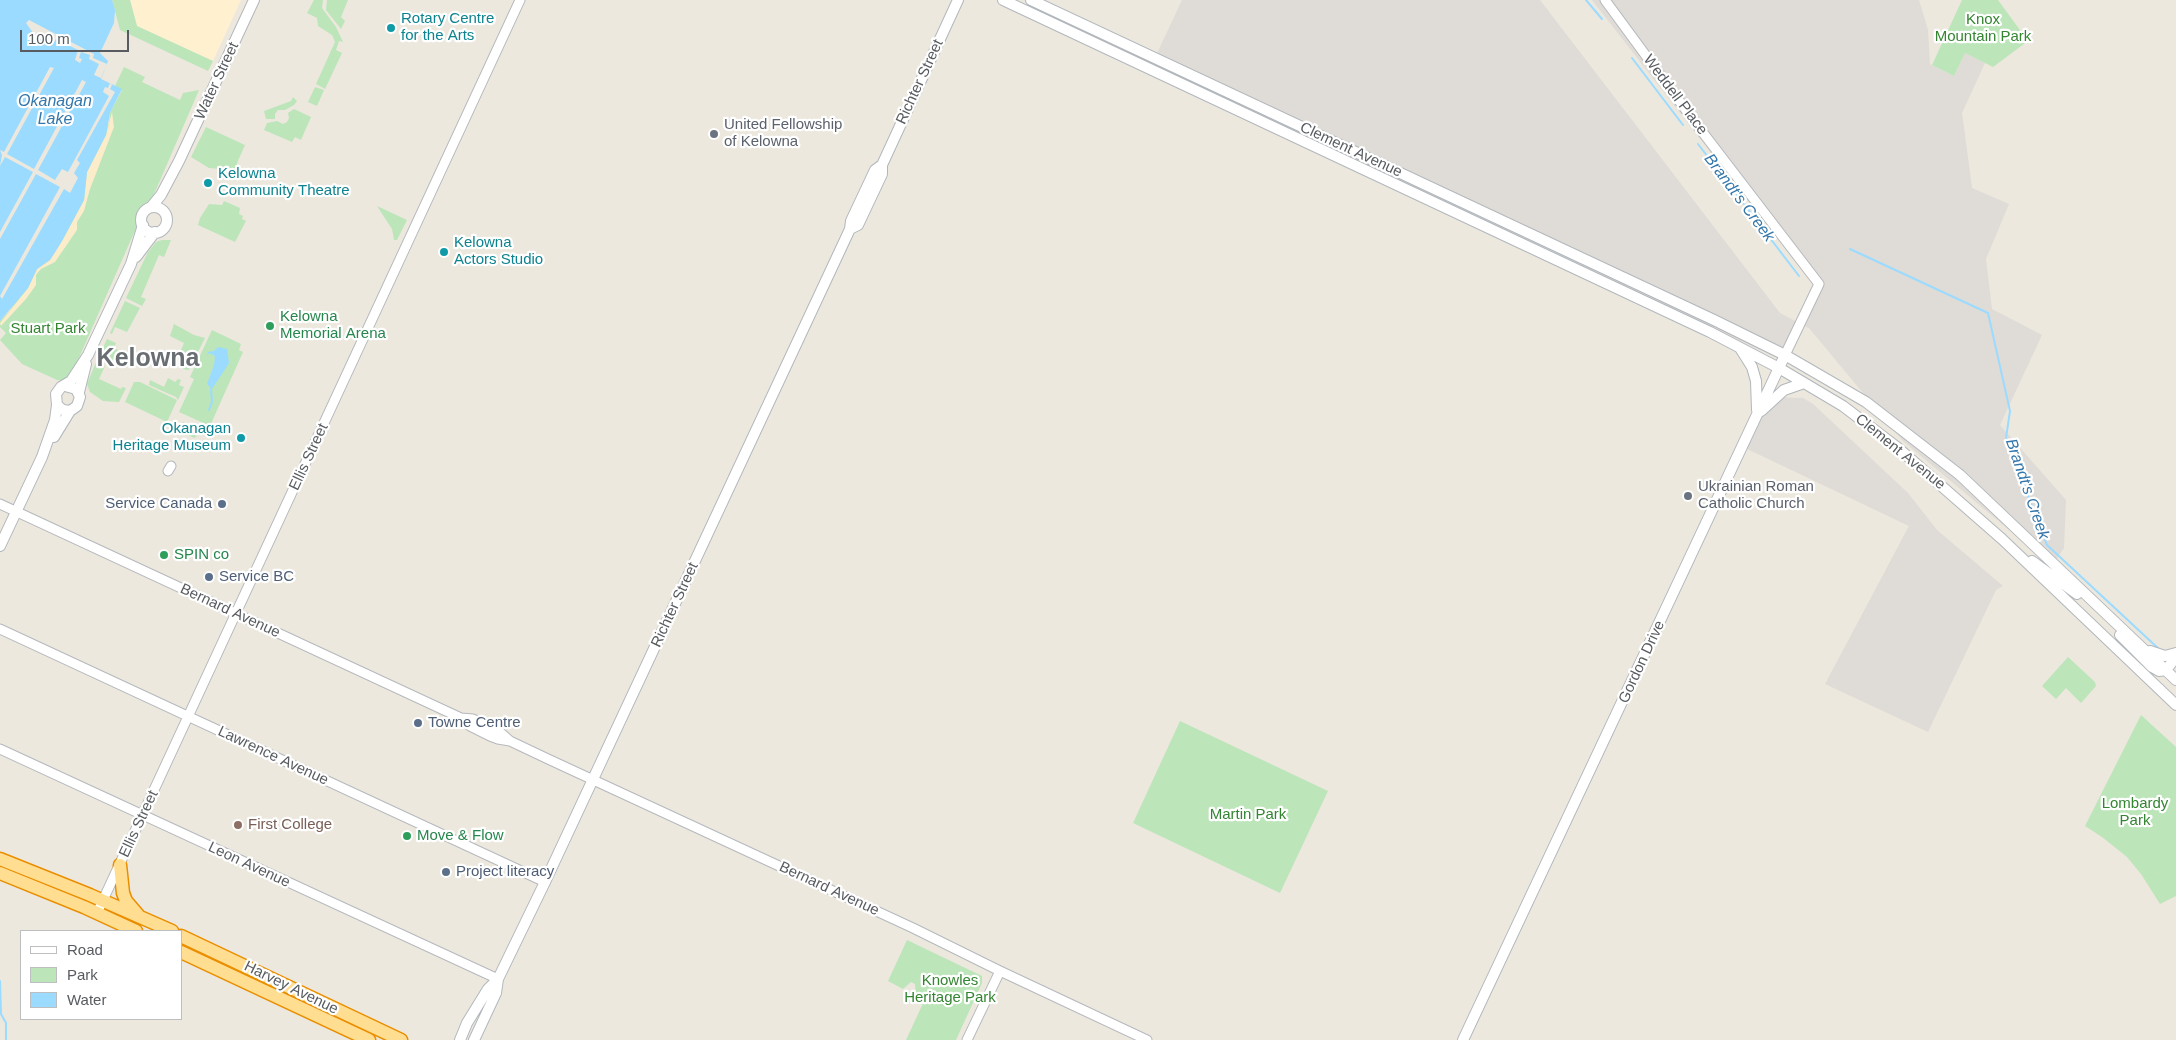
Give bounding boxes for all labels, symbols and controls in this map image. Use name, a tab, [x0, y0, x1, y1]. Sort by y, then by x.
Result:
place label: Rotary Centre for the Arts	[401, 10, 494, 45]
park label: Knox Mountain Park	[1935, 11, 2031, 46]
scale bar	[22, 20, 131, 52]
marker: Rotary Centre for the Arts	[385, 22, 397, 34]
text: 100 m	[28, 30, 70, 47]
street label: Richter Street	[892, 37, 948, 127]
street label: Water Street	[191, 39, 243, 123]
street label: Weddell Place	[1639, 51, 1711, 139]
water label: Okanagan Lake	[18, 92, 92, 130]
place label: United Fellowship of Kelowna	[724, 116, 842, 151]
street label: Clement Avenue	[1297, 118, 1405, 182]
marker: United Fellowship of Kelowna	[708, 128, 720, 140]
water label: Brandt's Creek	[1700, 150, 1778, 246]
place label: Kelowna Community Theatre	[218, 165, 350, 200]
marker: Kelowna Community Theatre	[202, 177, 214, 189]
place label: Kelowna Actors Studio	[454, 234, 543, 269]
marker: Kelowna Actors Studio	[438, 246, 450, 258]
place label: Kelowna Memorial Arena	[280, 308, 386, 343]
park label: Stuart Park	[10, 320, 86, 338]
marker: Kelowna Memorial Arena	[264, 320, 276, 332]
district label: Kelowna	[97, 344, 199, 374]
street label: Clement Avenue	[1851, 410, 1949, 494]
place label: Okanagan Heritage Museum	[113, 420, 231, 455]
street label: Ellis Street	[286, 421, 332, 493]
marker: Okanagan Heritage Museum	[235, 432, 247, 444]
water label: Brandt's Creek	[2001, 436, 2053, 542]
place label: Ukrainian Roman Catholic Church	[1698, 478, 1814, 513]
marker: Ukrainian Roman Catholic Church	[1682, 490, 1694, 502]
place label: Service Canada	[105, 495, 212, 513]
marker: Service Canada	[216, 498, 228, 510]
place label: SPIN co	[174, 546, 229, 564]
marker: SPIN co	[158, 549, 170, 561]
street label: Richter Street	[647, 560, 703, 650]
place label: Service BC	[219, 568, 294, 586]
marker: Service BC	[203, 571, 215, 583]
street label: Bernard Avenue	[177, 580, 283, 642]
street label: Gordon Drive	[1615, 618, 1669, 706]
place label: Towne Centre	[428, 714, 521, 732]
marker: Towne Centre	[412, 717, 424, 729]
street label: Lawrence Avenue	[215, 723, 331, 789]
street label: Ellis Street	[116, 788, 162, 860]
park label: Lombardy Park	[2102, 795, 2168, 830]
park label: Martin Park	[1210, 806, 1286, 824]
place label: First College	[248, 816, 332, 834]
marker: First College	[232, 819, 244, 831]
place label: Move & Flow	[417, 827, 504, 845]
marker: Move & Flow	[401, 830, 413, 842]
street label: Leon Avenue	[205, 838, 293, 892]
street label: Bernard Avenue	[776, 858, 882, 920]
place label: Project literacy	[456, 863, 554, 881]
marker: Project literacy	[440, 866, 452, 878]
legend	[20, 930, 182, 1020]
text: Road	[67, 941, 103, 958]
street label: Harvey Avenue	[241, 957, 341, 1019]
text: Park	[67, 966, 98, 983]
park label: Knowles Heritage Park	[904, 972, 996, 1007]
text: Water	[67, 991, 106, 1008]

